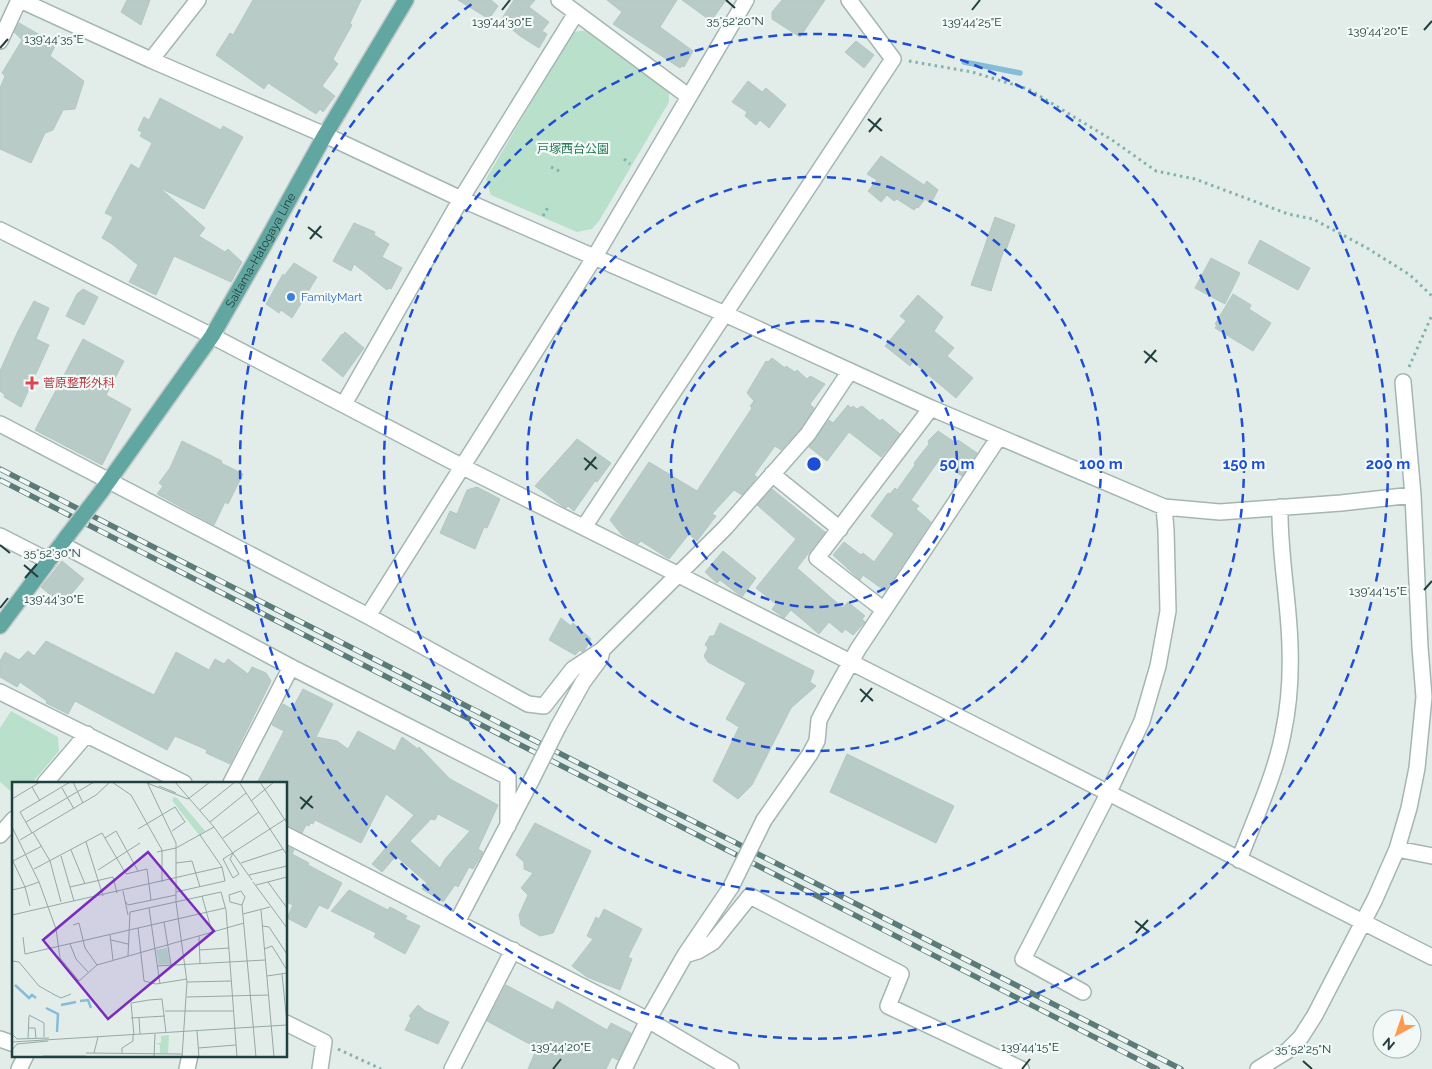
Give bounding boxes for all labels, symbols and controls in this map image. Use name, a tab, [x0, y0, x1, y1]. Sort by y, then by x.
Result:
text: 35°52'20"N	[706, 14, 764, 28]
text: 139°44'30"E	[472, 15, 532, 29]
text: 139°44'25"E	[942, 15, 1002, 29]
text: 139°44'20"E	[1348, 24, 1408, 38]
text: 139°44'35"E	[24, 32, 84, 46]
park label: 戸塚西台公園	[537, 142, 609, 156]
street label: Saitama-Hatogaya Line	[223, 191, 299, 310]
place label: FamilyMart	[301, 290, 362, 304]
marker: FamilyMart	[285, 291, 297, 303]
marker: 菅原整形外科	[25, 376, 39, 390]
place label: 菅原整形外科	[43, 376, 115, 390]
centre of rings	[805, 455, 823, 473]
text: 50 m	[939, 455, 975, 473]
text: 100 m	[1079, 455, 1123, 473]
text: 150 m	[1223, 455, 1265, 473]
text: 200 m	[1366, 455, 1410, 473]
text: 35°52'30"N	[23, 546, 81, 560]
text: 139°44'15"E	[1349, 584, 1407, 598]
text: 139°44'30"E	[24, 592, 84, 606]
inset map	[12, 782, 288, 1056]
north arrow	[1372, 1009, 1422, 1059]
text: N	[1379, 1034, 1398, 1054]
text: 139°44'20"E	[531, 1040, 591, 1054]
text: 139°44'15"E	[1001, 1040, 1059, 1054]
text: 35°52'25"N	[1275, 1042, 1331, 1056]

